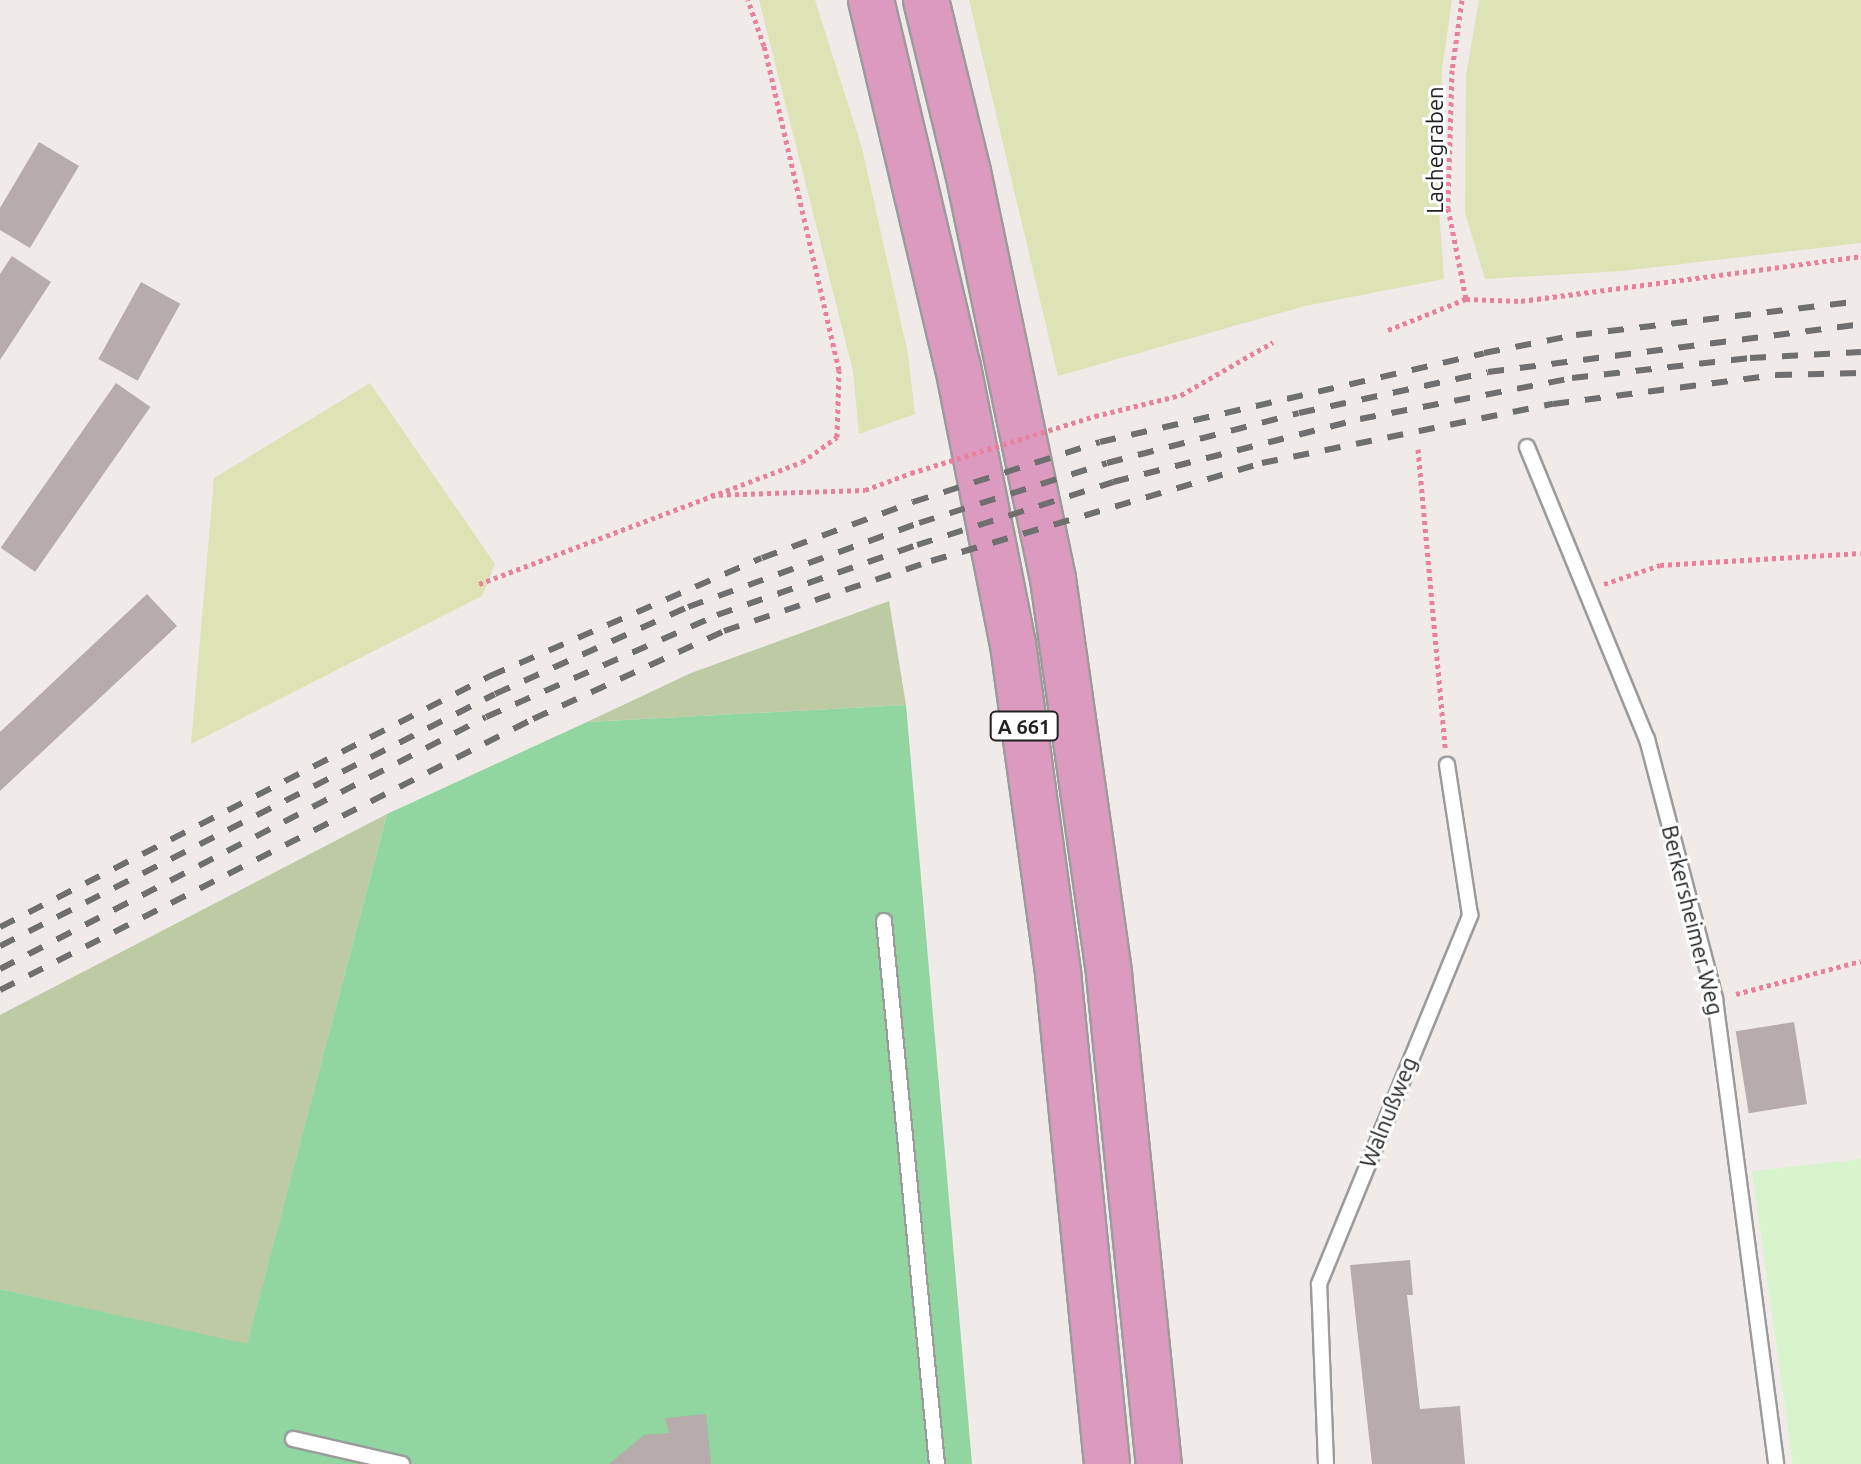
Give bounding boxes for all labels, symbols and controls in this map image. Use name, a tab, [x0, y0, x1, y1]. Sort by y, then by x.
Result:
street label: Lachegraben	[1422, 86, 1448, 214]
road number: A 661	[988, 710, 1060, 742]
street label: Berkersheimer Weg	[1657, 822, 1729, 1018]
street label: Walnußweg	[1354, 1053, 1422, 1171]

